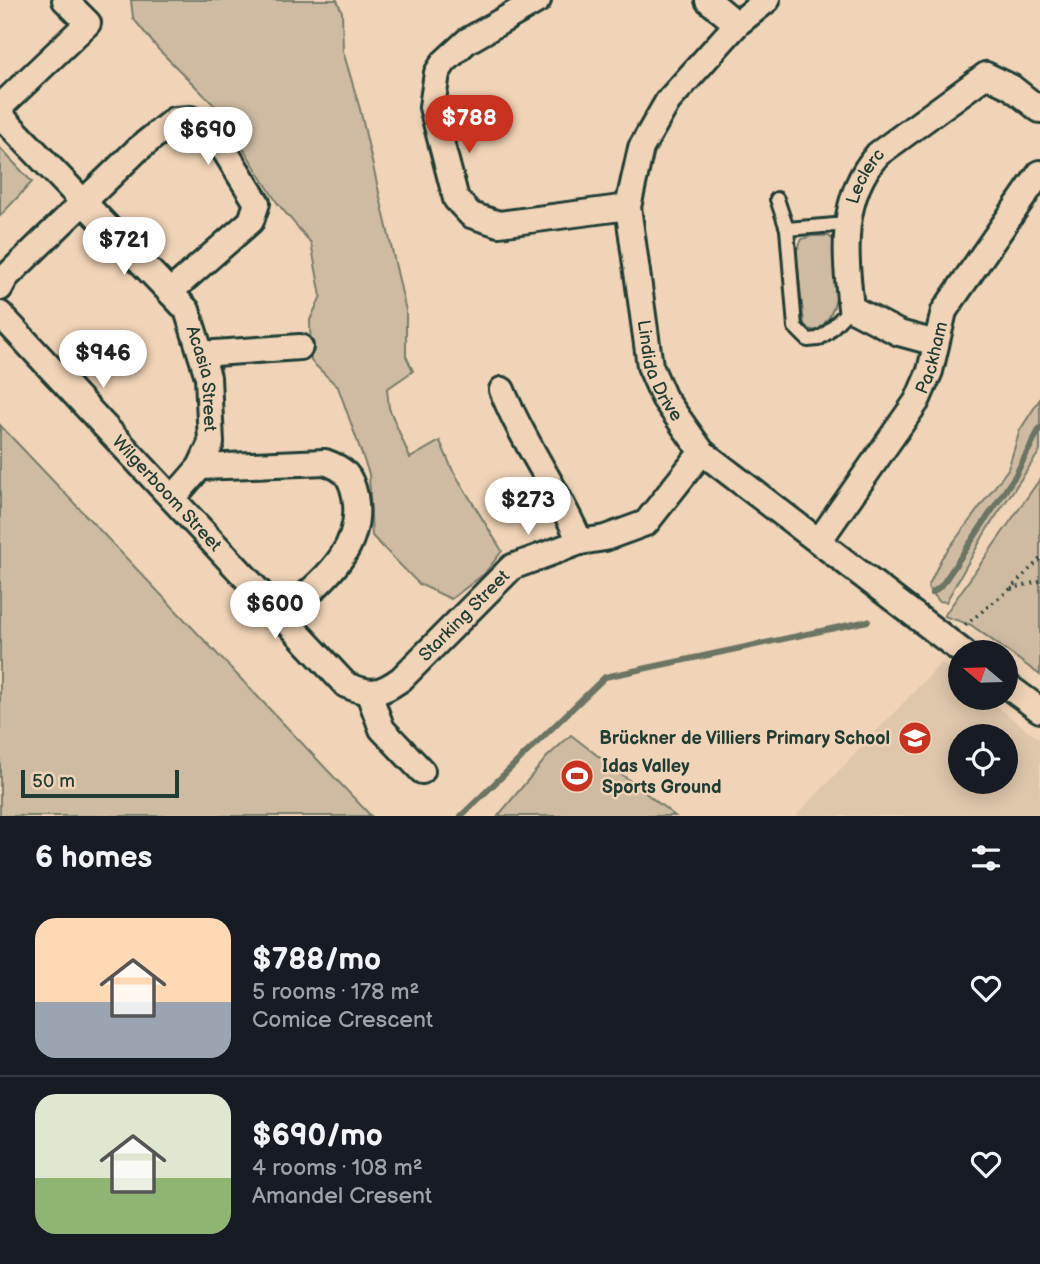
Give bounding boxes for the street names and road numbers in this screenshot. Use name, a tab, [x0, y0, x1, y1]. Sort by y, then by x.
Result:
street label: Leclerc	[842, 144, 889, 206]
street label: Lindida Drive	[633, 319, 687, 426]
street label: Packham	[911, 319, 952, 397]
street label: Acasia Street	[182, 323, 220, 432]
street label: Wilgerboom Street	[108, 431, 226, 556]
street label: Starking Street	[415, 565, 514, 666]

